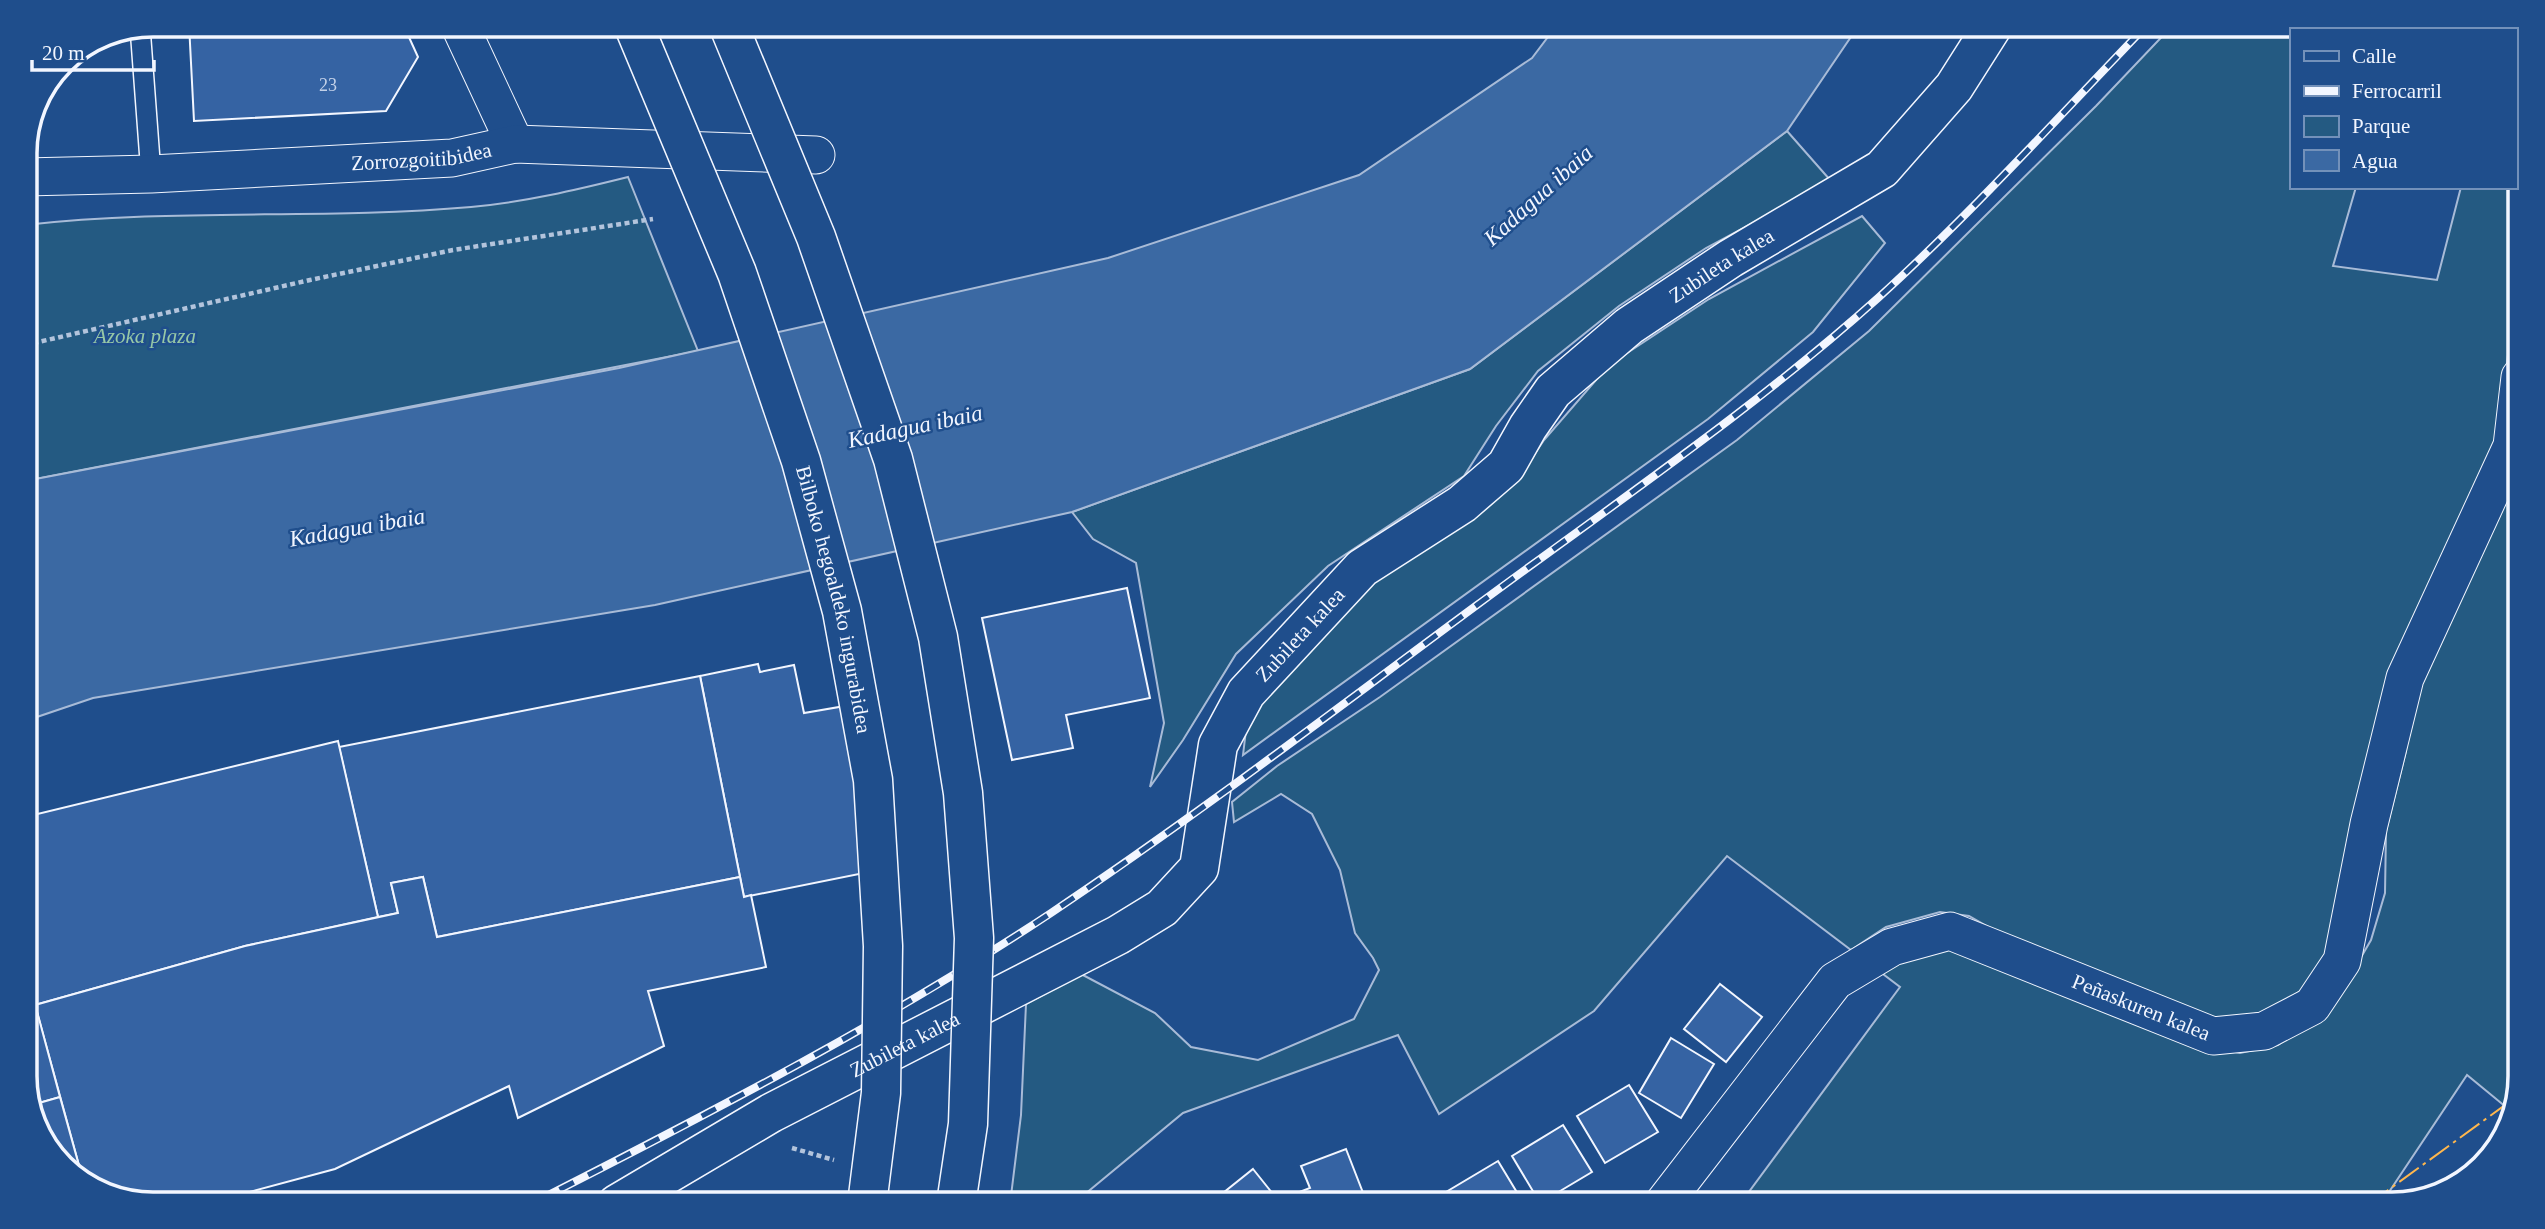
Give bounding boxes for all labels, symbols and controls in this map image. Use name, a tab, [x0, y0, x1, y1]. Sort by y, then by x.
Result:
scale bar	[32, 28, 154, 72]
legend	[2290, 28, 2517, 189]
text: 20 m	[42, 41, 85, 65]
text: Calle	[2352, 44, 2396, 68]
house number: 23	[319, 75, 337, 95]
text: Ferrocarril	[2352, 79, 2442, 103]
text: Parque	[2352, 114, 2410, 138]
street label: Zorrozgoitibidea	[350, 137, 494, 175]
water label: Kadagua ibaia	[1478, 140, 1598, 251]
text: Agua	[2352, 149, 2398, 173]
street label: Zubileta kalea	[1665, 223, 1779, 308]
park label: Azoka plaza	[92, 324, 196, 348]
water label: Kadagua ibaia	[844, 400, 985, 453]
street label: Bilboko hegoaldeko ingurabidea	[791, 463, 876, 736]
water label: Kadagua ibaia	[286, 503, 427, 552]
street label: Zubileta kalea	[1251, 582, 1350, 687]
street label: Peñaskuren kalea	[2069, 969, 2214, 1046]
street label: Zubileta kalea	[846, 1006, 964, 1082]

